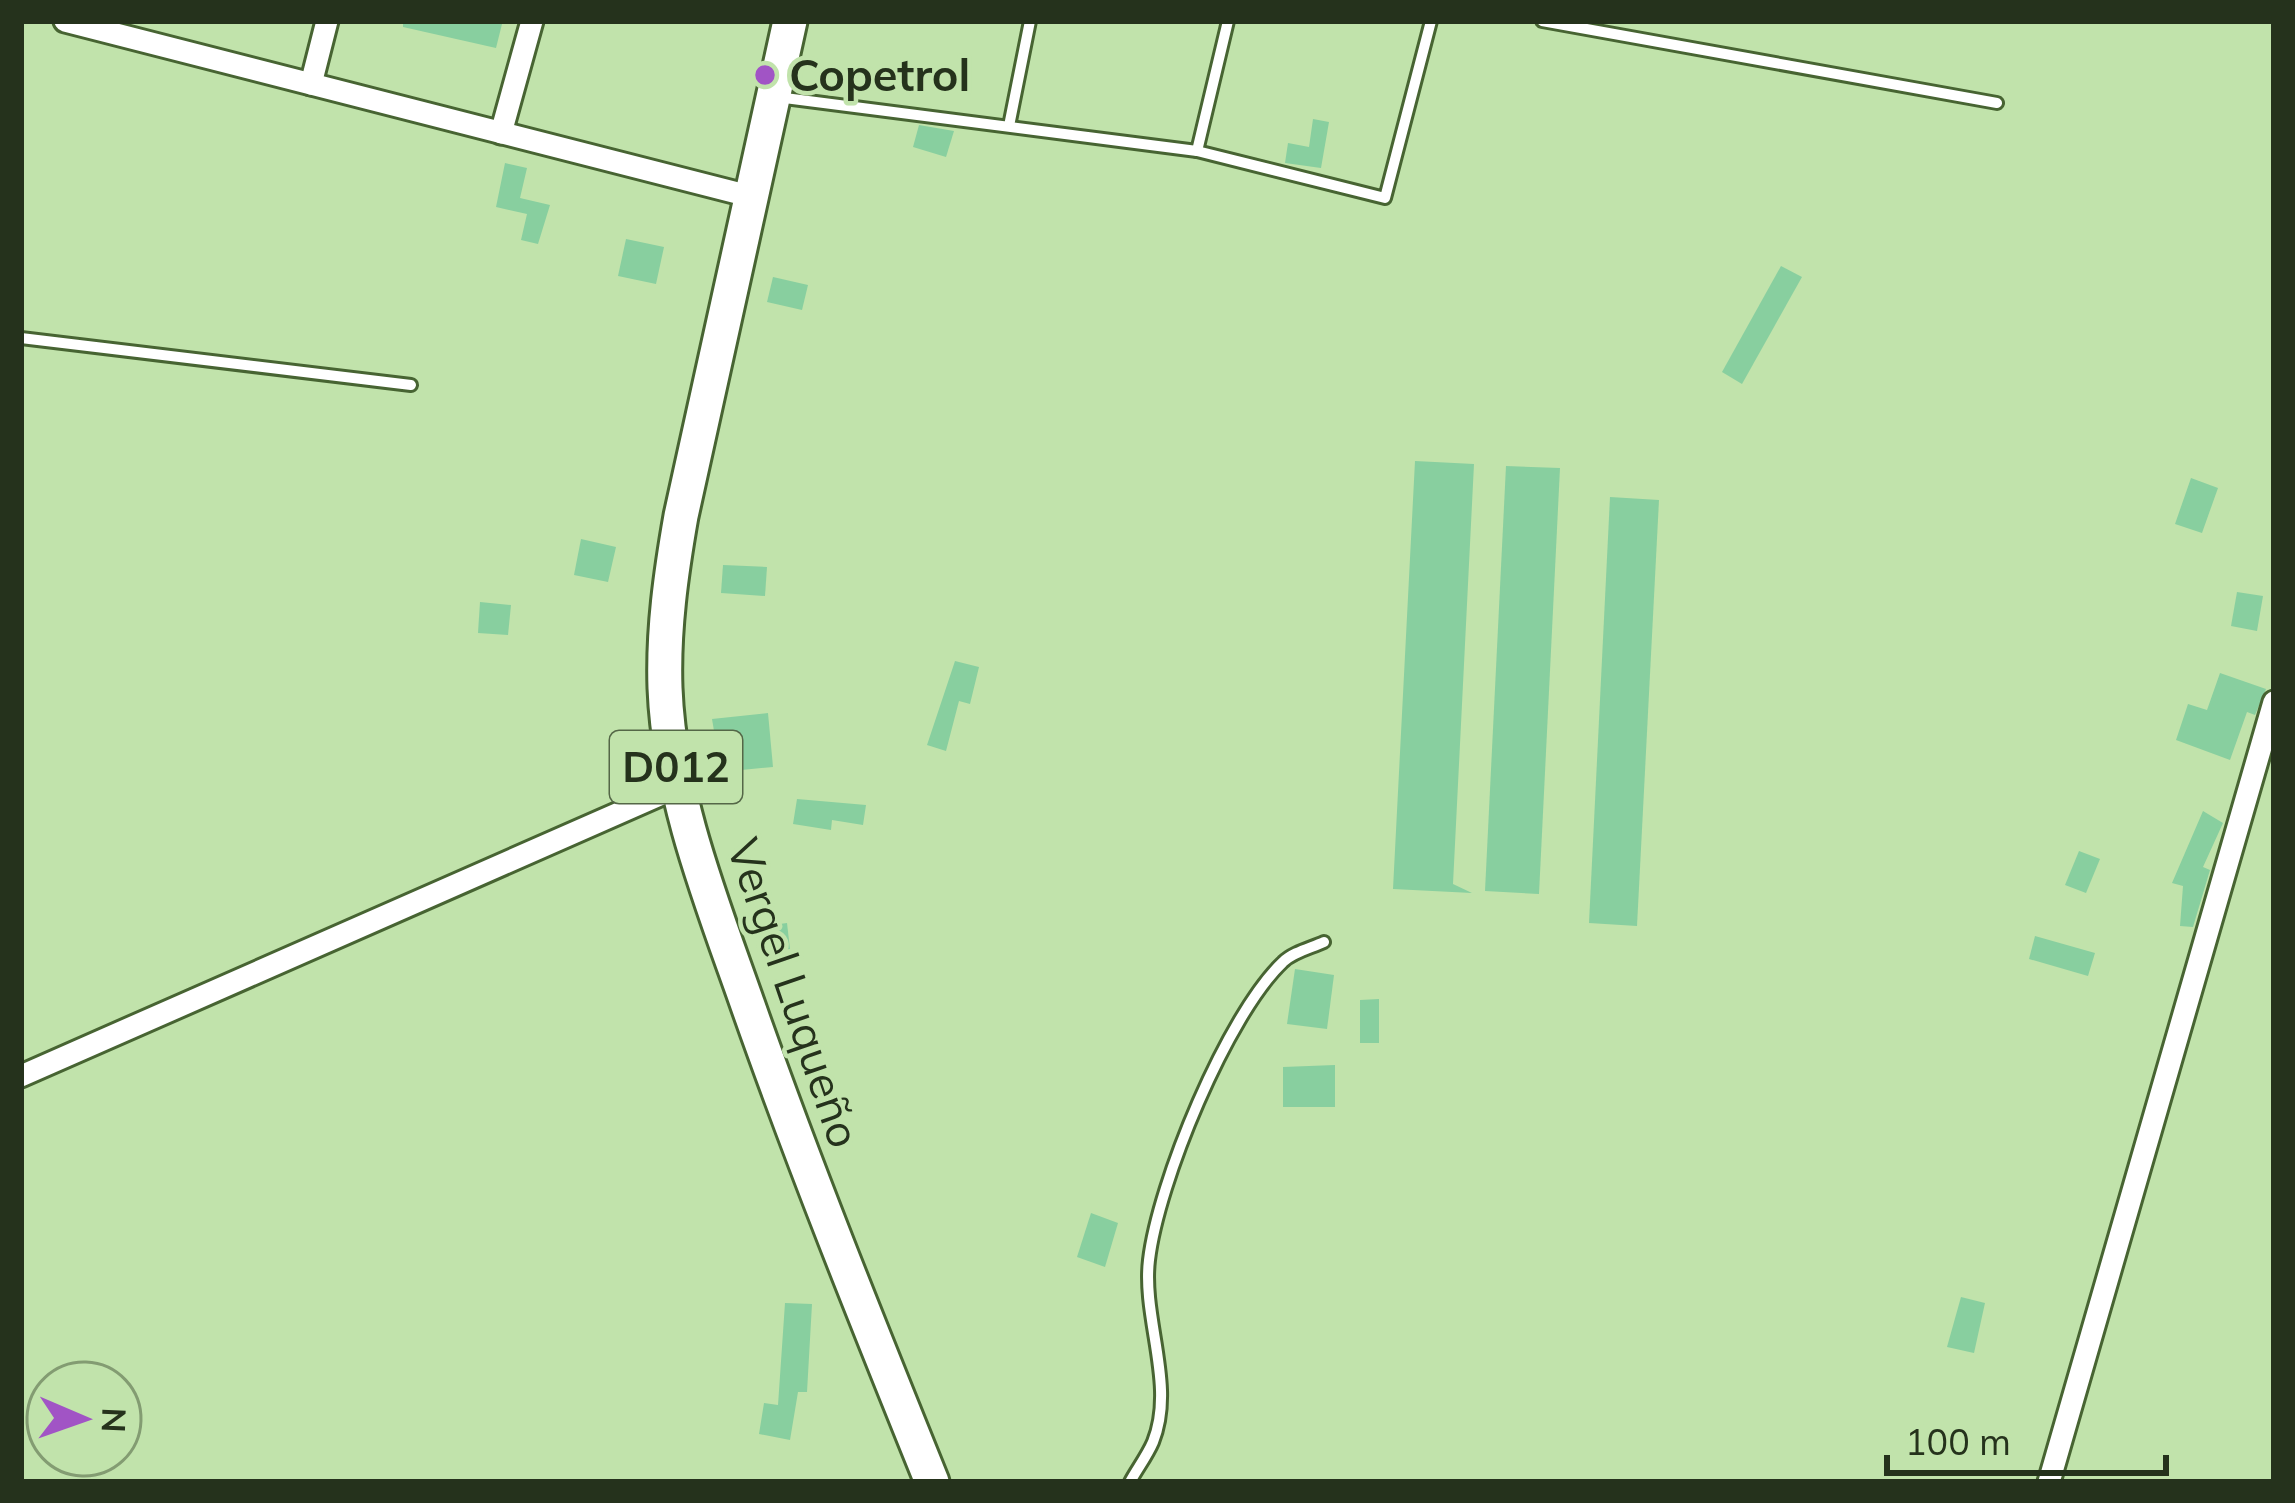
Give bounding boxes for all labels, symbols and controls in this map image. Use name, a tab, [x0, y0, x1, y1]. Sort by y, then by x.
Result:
place label: Copetrol	[789, 46, 970, 102]
marker: Copetrol	[752, 62, 778, 88]
road number: D012	[610, 731, 742, 803]
street label: Vergel Luqueño	[716, 831, 874, 1154]
north arrow	[24, 1359, 144, 1479]
scale bar	[1887, 1401, 2166, 1475]
text: N	[94, 1407, 135, 1433]
text: 100 m	[1905, 1419, 2011, 1464]

